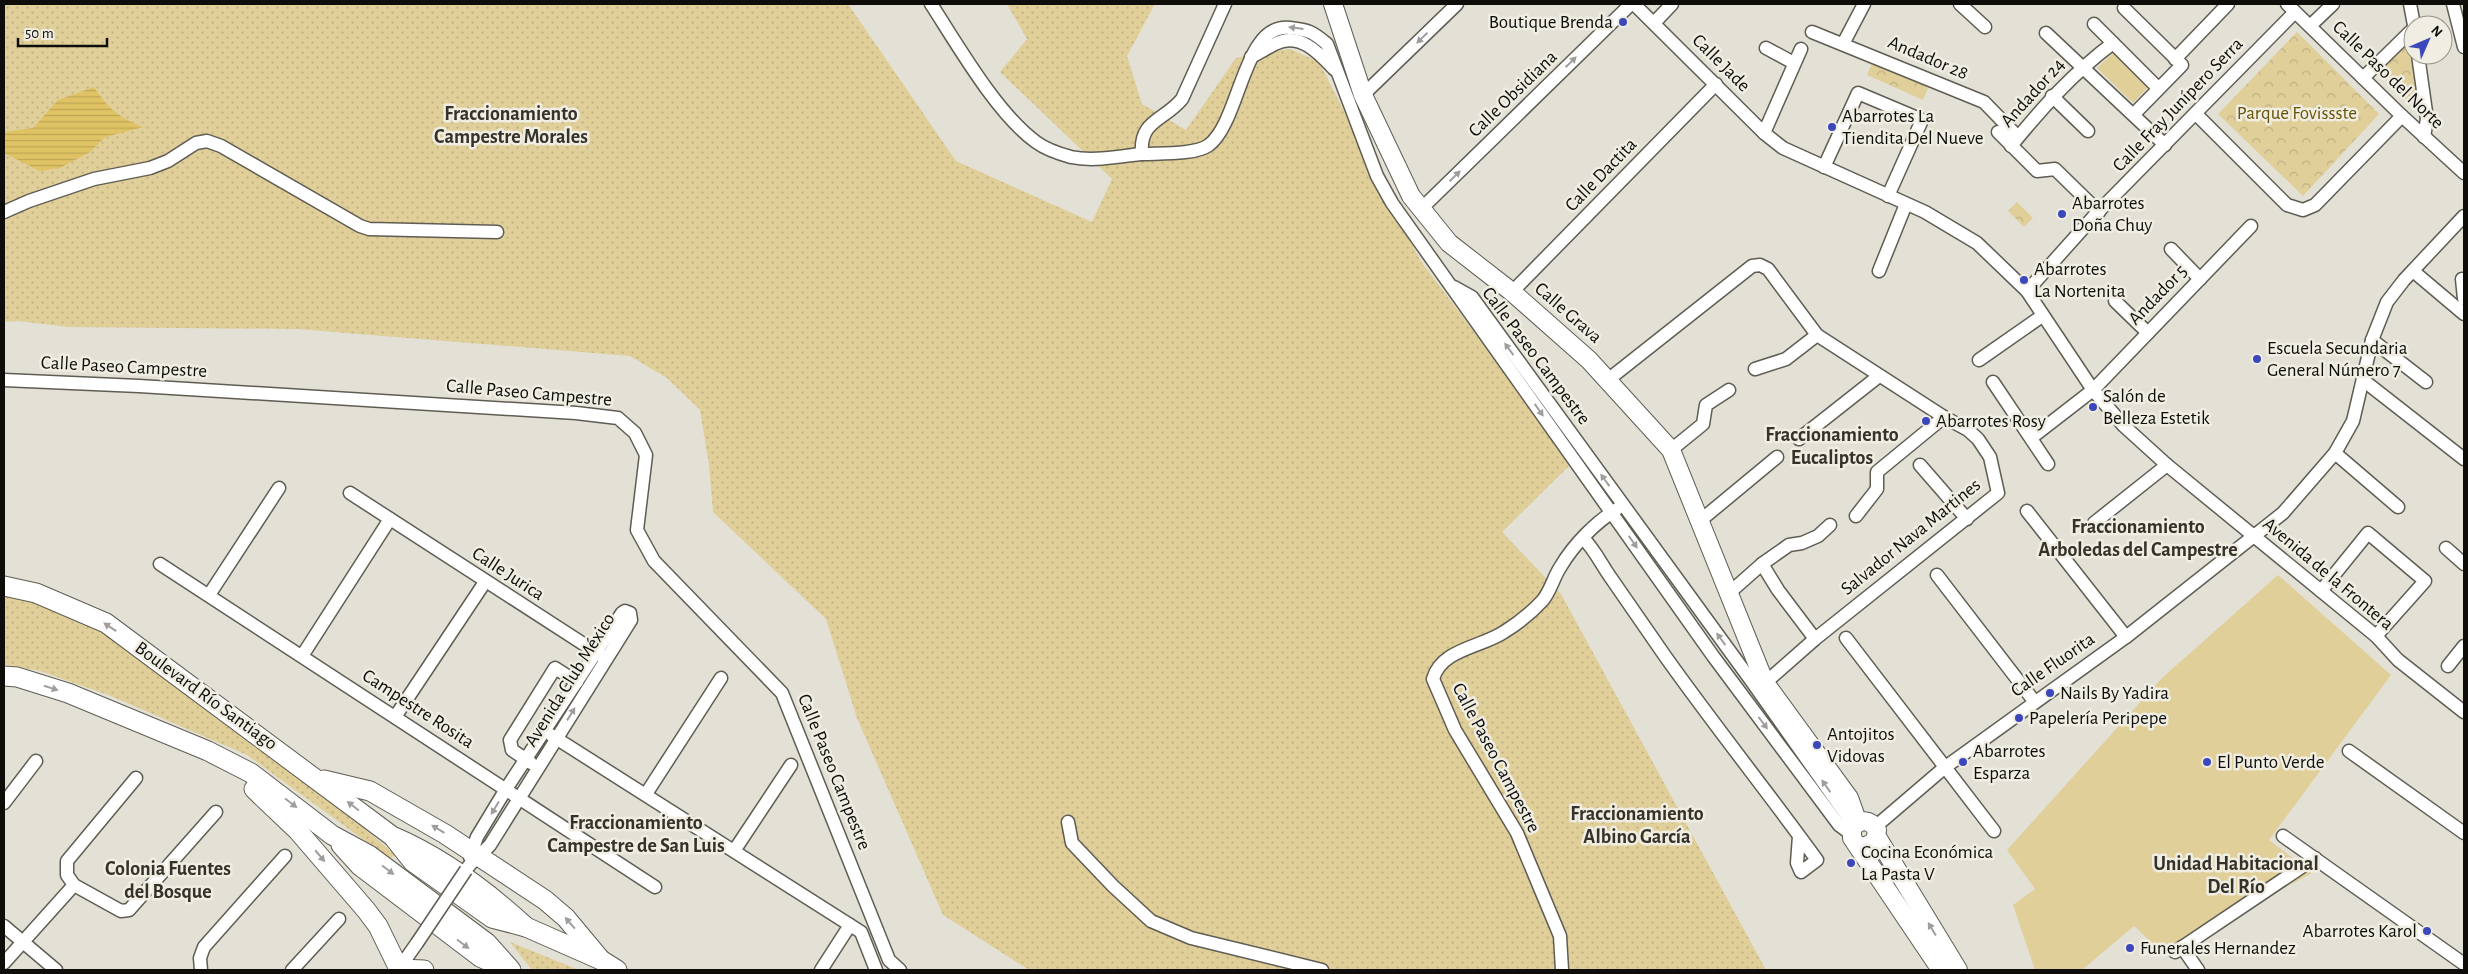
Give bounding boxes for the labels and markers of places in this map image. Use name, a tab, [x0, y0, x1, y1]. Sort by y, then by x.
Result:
place label: Boutique Brenda	[1489, 13, 1613, 32]
marker: Boutique Brenda	[1617, 16, 1629, 28]
place label: Abarrotes La Tiendita Del Nueve	[1842, 107, 1984, 148]
marker: Abarrotes La Tiendita Del Nueve	[1826, 121, 1838, 133]
place label: Abarrotes Doña Chuy	[2072, 194, 2152, 235]
marker: Abarrotes Doña Chuy	[2056, 208, 2068, 220]
place label: Abarrotes La Nortenita	[2034, 260, 2126, 301]
marker: Abarrotes La Nortenita	[2018, 274, 2030, 286]
place label: Escuela Secundaria General Número 7	[2267, 339, 2408, 380]
marker: Escuela Secundaria General Número 7	[2251, 353, 2263, 365]
place label: Salón de Belleza Estetik	[2103, 387, 2210, 428]
marker: Salón de Belleza Estetik	[2087, 401, 2099, 413]
place label: Abarrotes Rosy	[1936, 412, 2046, 431]
marker: Abarrotes Rosy	[1920, 415, 1932, 427]
place label: Nails By Yadira	[2060, 684, 2169, 703]
marker: Nails By Yadira	[2044, 687, 2056, 699]
place label: Papelería Peripepe	[2029, 709, 2167, 728]
marker: Papelería Peripepe	[2013, 712, 2025, 724]
place label: Antojitos Vidovas	[1827, 725, 1895, 766]
marker: Antojitos Vidovas	[1811, 739, 1823, 751]
place label: Abarrotes Esparza	[1973, 742, 2046, 783]
place label: El Punto Verde	[2217, 753, 2325, 772]
marker: Abarrotes Esparza	[1957, 756, 1969, 768]
marker: El Punto Verde	[2201, 756, 2213, 768]
place label: Cocina Económica La Pasta V	[1861, 843, 1993, 884]
marker: Cocina Económica La Pasta V	[1845, 857, 1857, 869]
place label: Abarrotes Karol	[2302, 922, 2417, 941]
marker: Abarrotes Karol	[2421, 925, 2433, 937]
place label: Funerales Hernandez	[2140, 939, 2296, 958]
marker: Funerales Hernandez	[2124, 942, 2136, 954]

